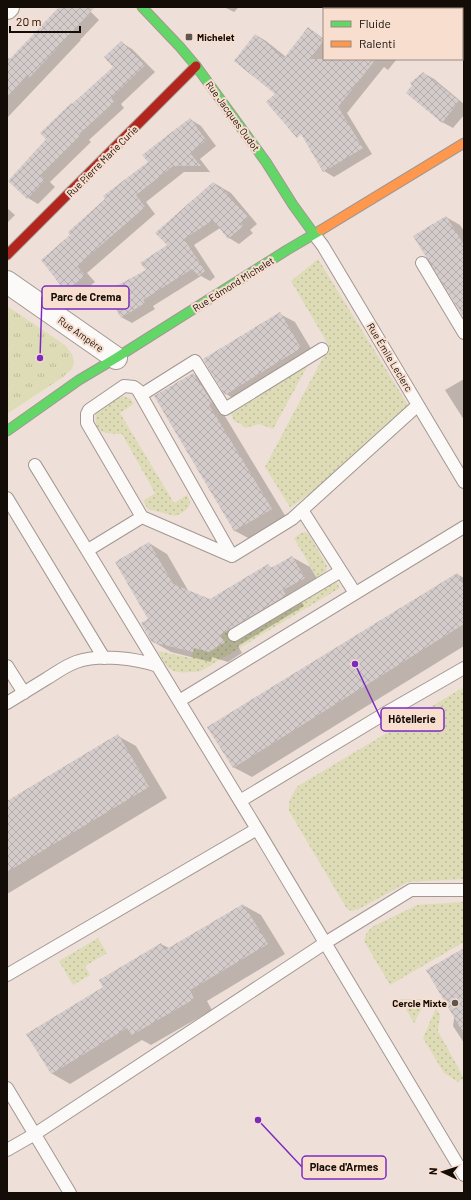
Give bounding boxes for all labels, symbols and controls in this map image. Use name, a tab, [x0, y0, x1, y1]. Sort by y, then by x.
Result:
scale bar	[10, 8, 80, 34]
legend	[323, 8, 463, 60]
text: 20 m	[16, 14, 42, 28]
text: Fluide	[359, 16, 391, 30]
place label: Michelet	[197, 31, 235, 43]
marker: Michelet	[184, 32, 194, 42]
text: Ralenti	[359, 36, 396, 50]
street label: Rue Jacques Oudot	[203, 79, 263, 154]
street label: Rue Pierre Marie Curie	[64, 123, 140, 199]
street label: Rue Edmond Michelet	[190, 254, 276, 314]
callout: Parc de Crema	[42, 286, 129, 309]
text: Parc de Crema	[51, 290, 122, 303]
street label: Rue Ampère	[56, 314, 106, 354]
street label: Rue Émile Leclerc	[365, 321, 415, 393]
callout: Hôtellerie	[381, 708, 444, 731]
text: Hôtellerie	[388, 712, 436, 725]
place label: Cercle Mixte	[392, 997, 448, 1009]
marker: Cercle Mixte	[450, 998, 460, 1008]
north arrow	[423, 1152, 463, 1192]
callout: Place d'Armes	[302, 1156, 386, 1179]
text: Place d'Armes	[310, 1160, 379, 1173]
text: N	[426, 1167, 439, 1175]

